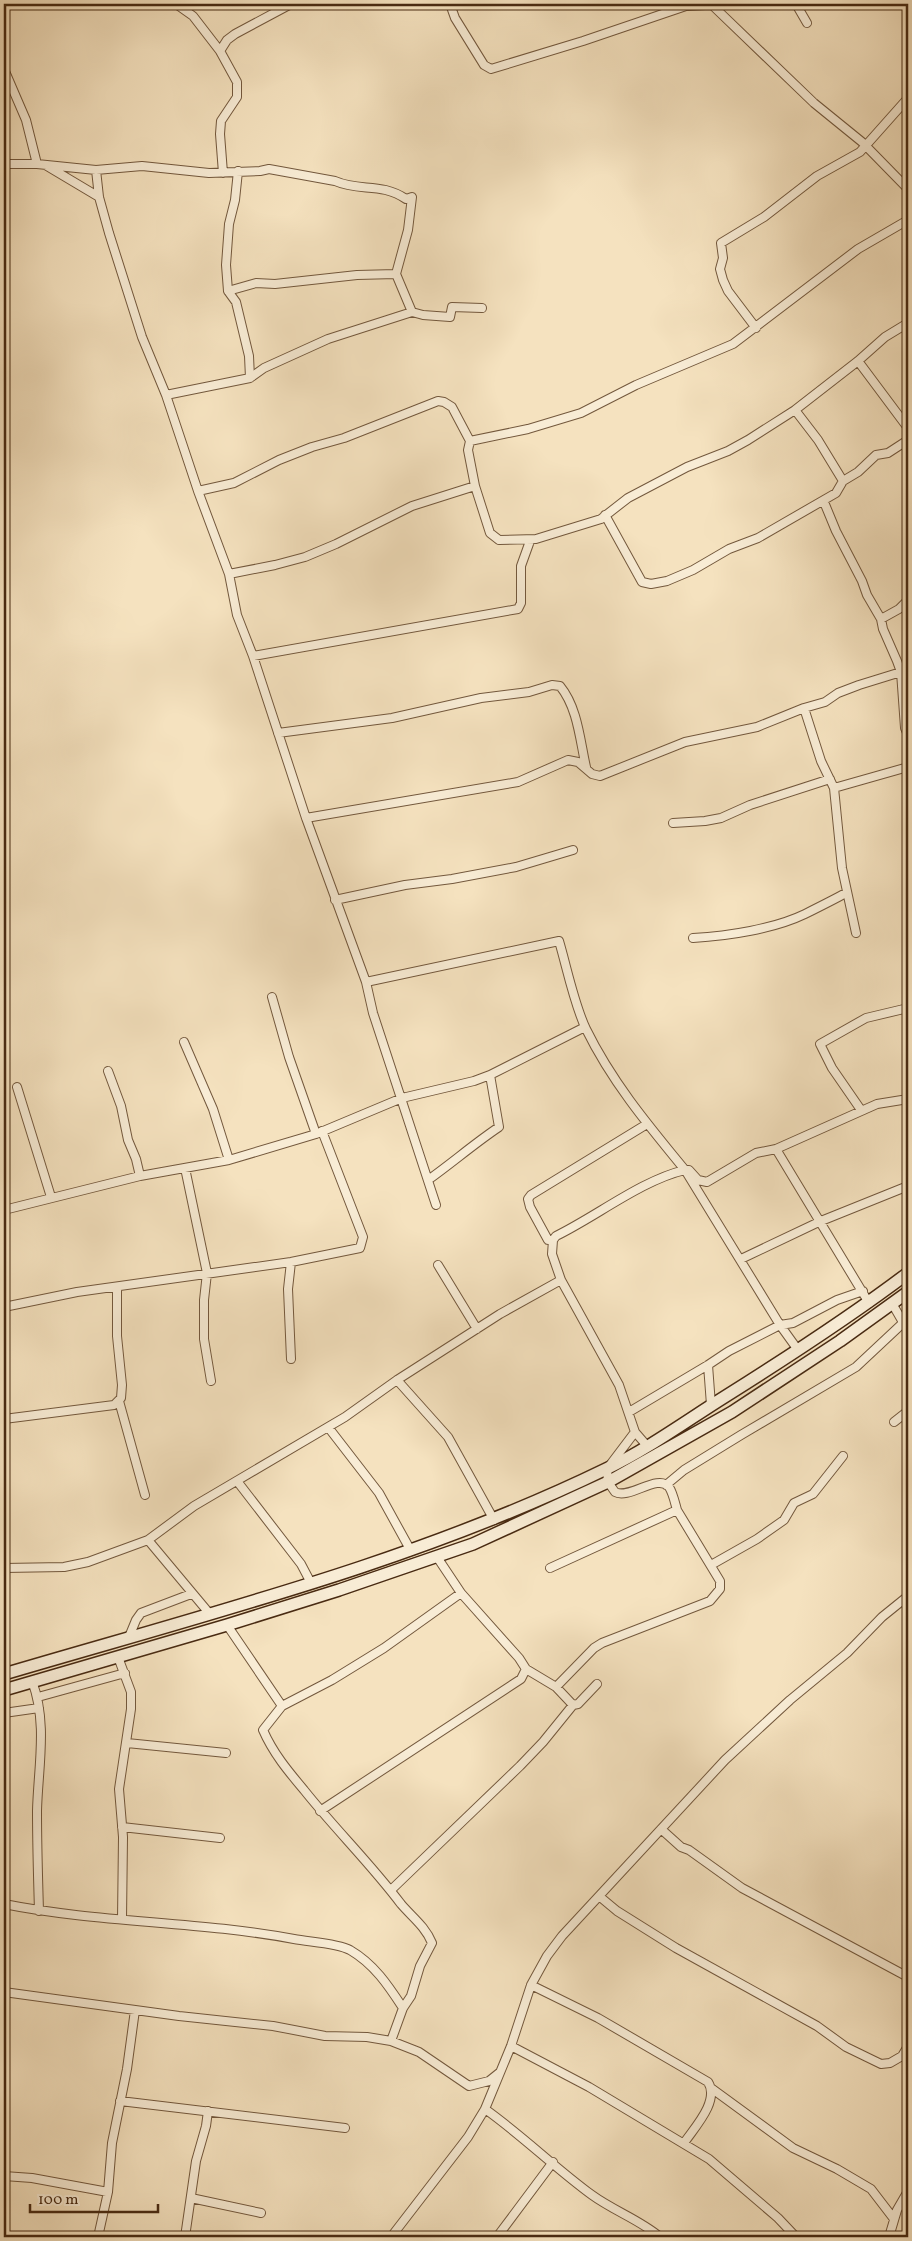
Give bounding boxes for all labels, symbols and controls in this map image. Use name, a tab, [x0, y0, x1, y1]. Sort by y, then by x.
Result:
scale bar	[30, 2181, 158, 2213]
text: 100 m	[38, 2190, 78, 2211]

